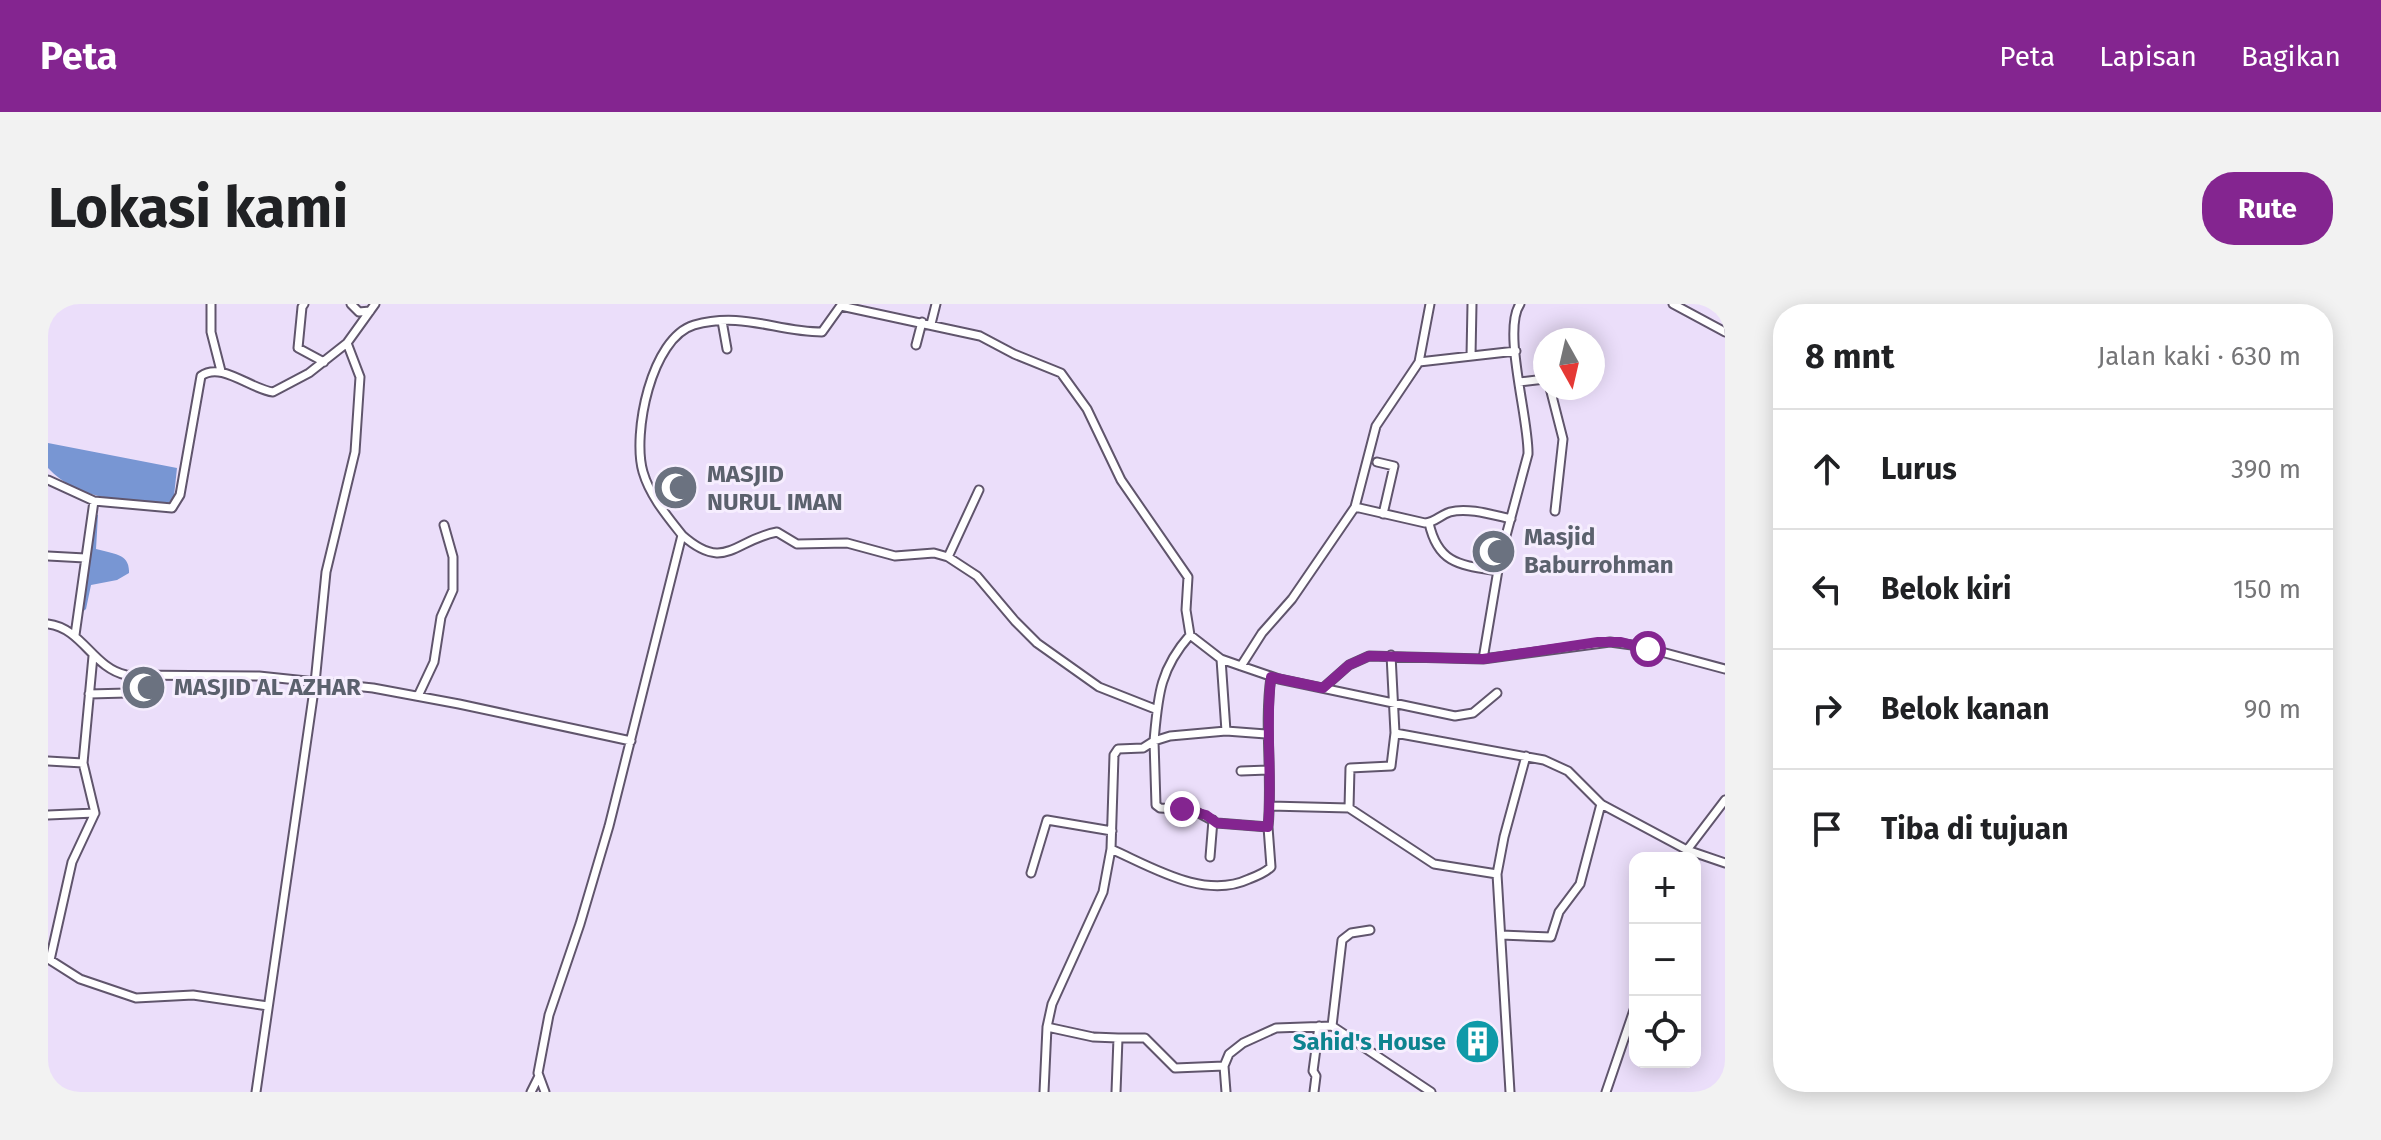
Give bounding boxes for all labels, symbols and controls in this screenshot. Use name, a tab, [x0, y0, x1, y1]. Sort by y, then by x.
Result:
text: Peta	[40, 33, 118, 79]
text: Peta	[1999, 40, 2055, 73]
text: Lapisan	[2099, 40, 2197, 73]
text: Bagikan	[2241, 40, 2341, 73]
button: Rute	[2202, 172, 2333, 245]
text: Lokasi kami	[48, 175, 348, 242]
north arrow	[1533, 328, 1605, 400]
text: 8 mnt	[1805, 336, 1894, 377]
text: Jalan kaki · 630 m	[2097, 341, 2301, 372]
icon: ahead	[1805, 447, 1849, 491]
text: Lurus	[1881, 451, 1957, 487]
text: 390 m	[2231, 454, 2301, 485]
place label: MASJID NURUL IMAN	[707, 460, 843, 516]
mosque icon: MASJID NURUL IMAN	[652, 464, 700, 512]
place label: Masjid Baburrohman	[1524, 523, 1674, 579]
mosque icon: Masjid Baburrohman	[1469, 527, 1517, 575]
icon: left	[1805, 567, 1849, 611]
text: Belok kiri	[1881, 571, 2012, 607]
text: 150 m	[2233, 574, 2301, 605]
route start	[1630, 631, 1666, 667]
mosque icon: MASJID AL AZHAR	[119, 663, 167, 711]
place label: MASJID AL AZHAR	[174, 673, 361, 701]
icon: right	[1805, 687, 1849, 731]
text: Belok kanan	[1881, 691, 2050, 727]
text: 90 m	[2244, 694, 2301, 725]
route end	[1164, 791, 1200, 827]
icon: arrive	[1805, 807, 1849, 851]
text: Tiba di tujuan	[1881, 811, 2068, 847]
map controls	[1629, 852, 1701, 1068]
button: +	[1629, 852, 1701, 924]
button: −	[1629, 924, 1701, 996]
button: locate	[1629, 996, 1701, 1068]
building icon: Sahid's House	[1453, 1018, 1501, 1066]
place label: Sahid's House	[1293, 1028, 1446, 1056]

